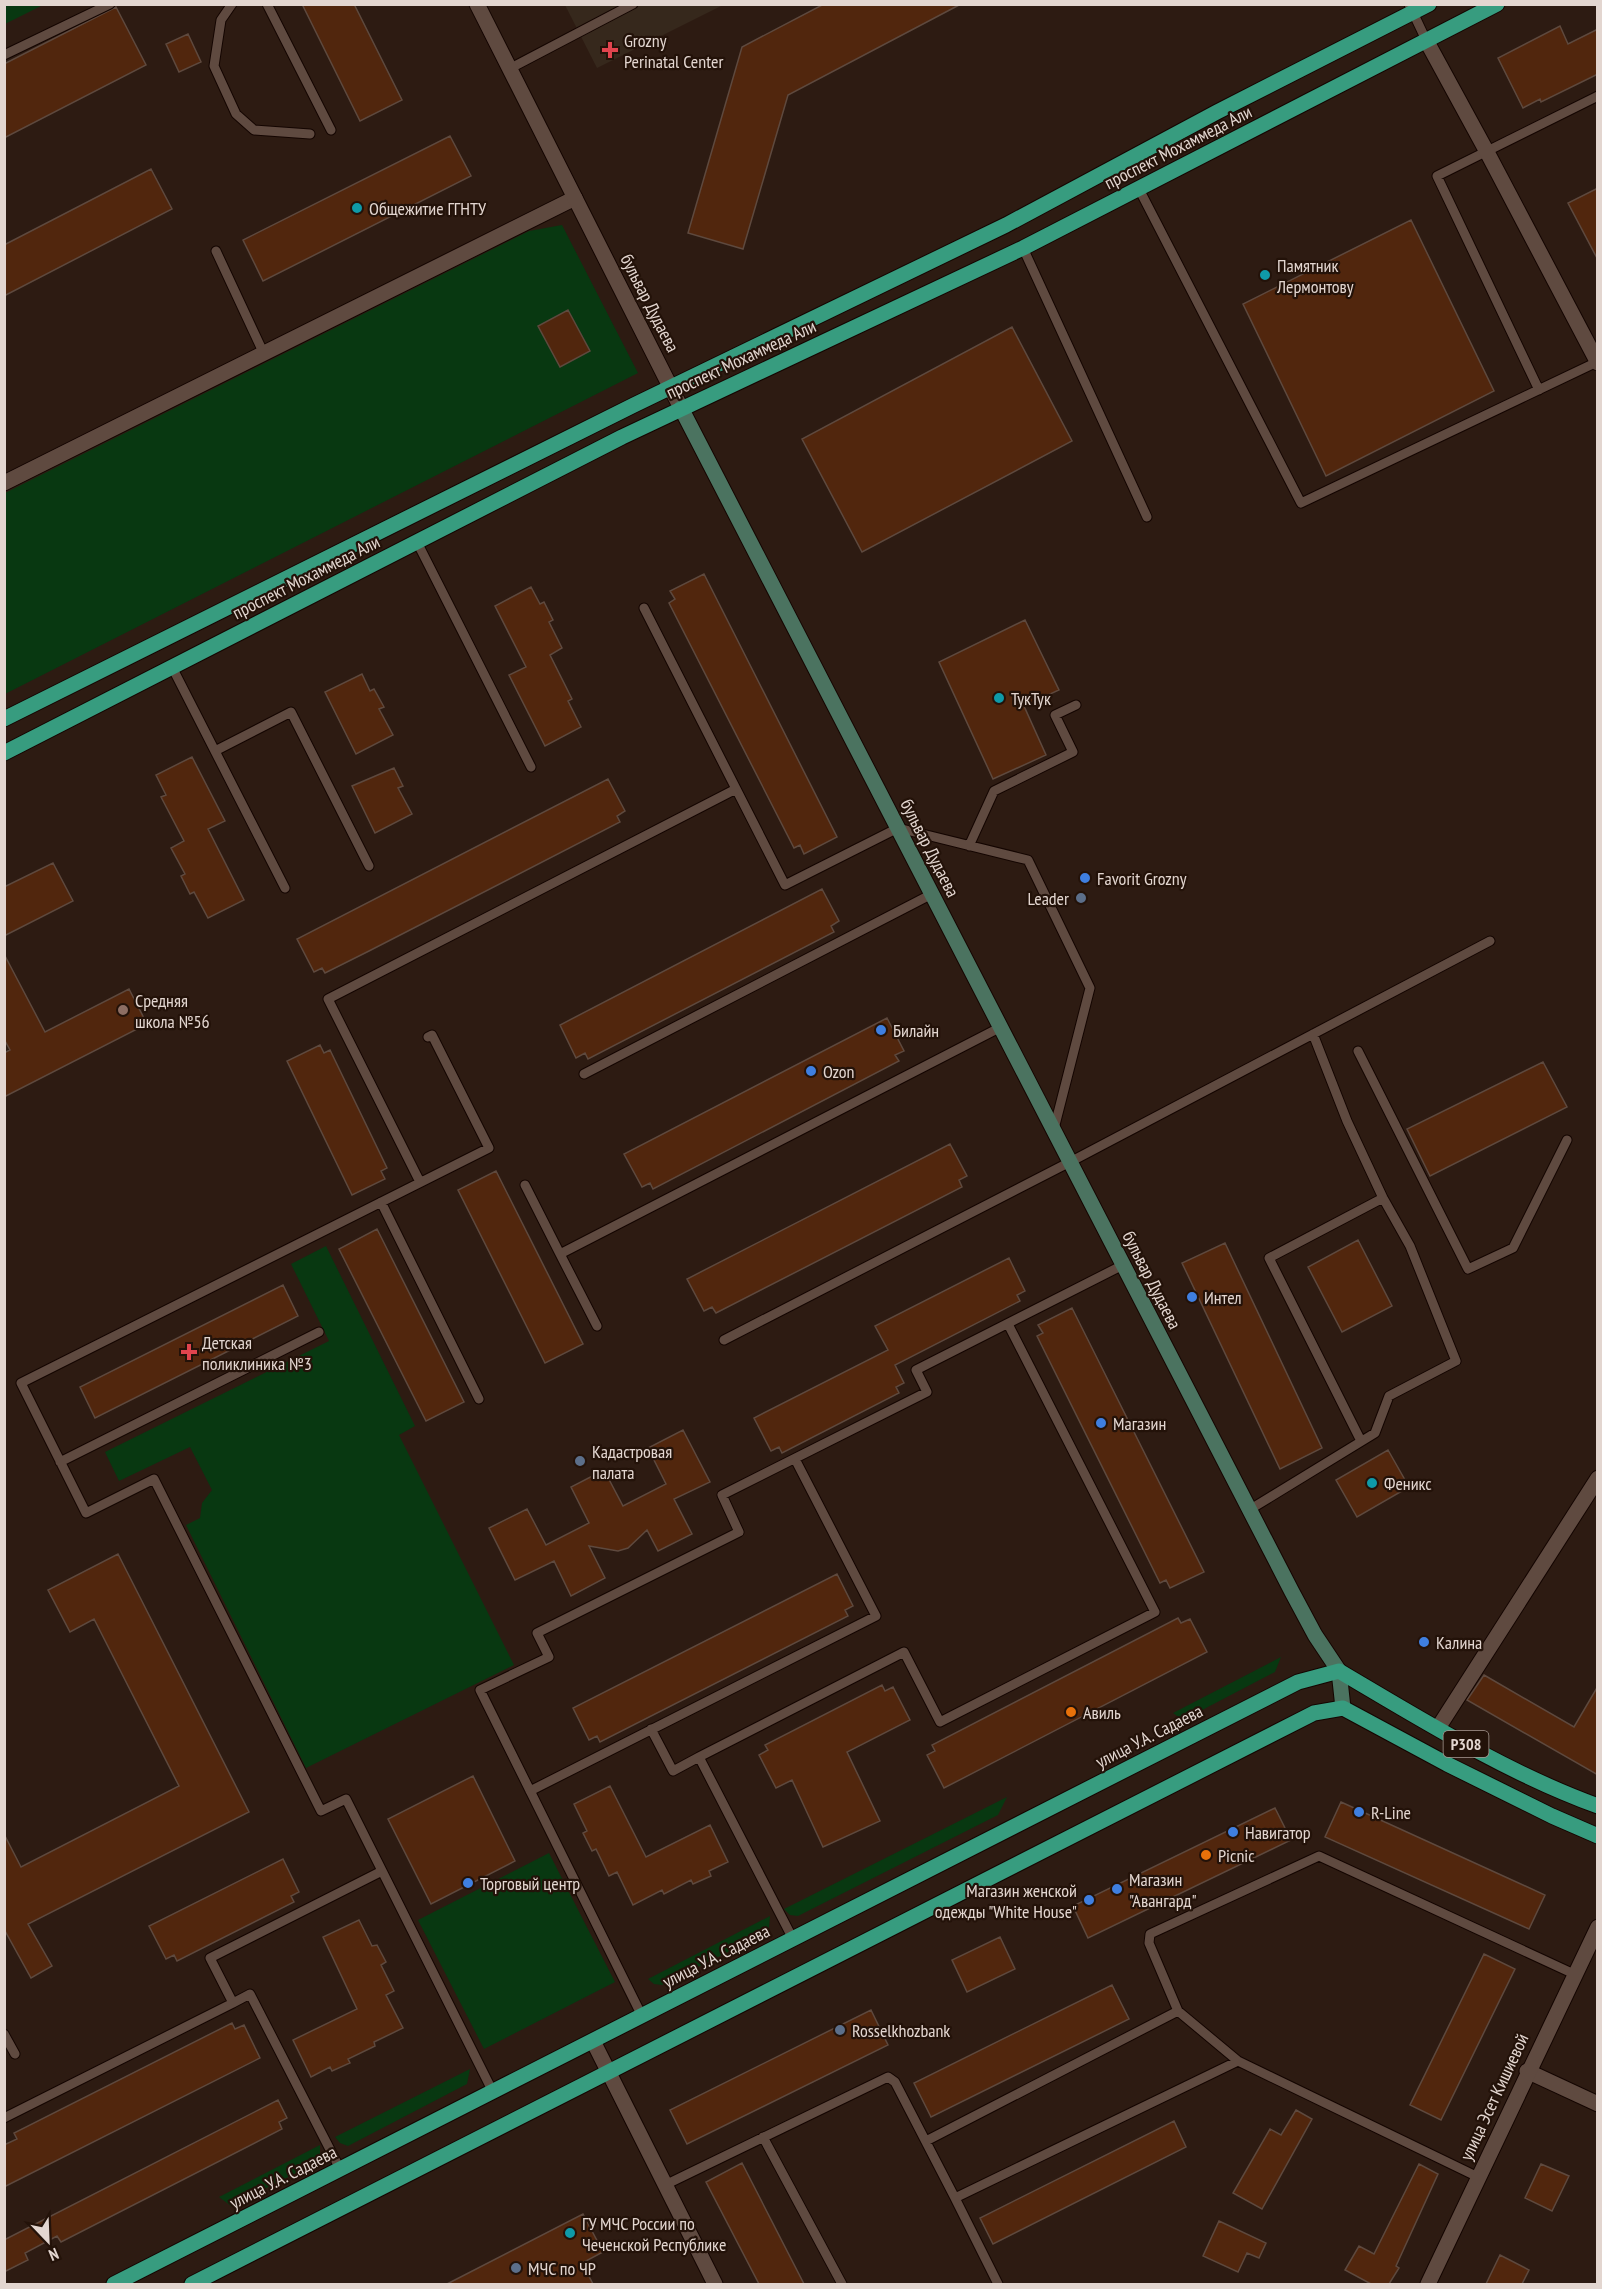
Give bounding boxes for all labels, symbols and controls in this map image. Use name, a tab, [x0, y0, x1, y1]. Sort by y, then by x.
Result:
place label: Grozny Perinatal Center	[624, 29, 723, 73]
marker: Grozny Perinatal Center	[601, 41, 619, 59]
street label: проспект Мохаммеда Али	[1100, 100, 1256, 194]
place label: Общежитие ГГНТУ	[369, 197, 487, 220]
marker: Общежитие ГГНТУ	[350, 201, 364, 215]
street label: бульвар Дудаева	[615, 250, 685, 356]
place label: Памятник Лермонтову	[1276, 254, 1354, 298]
marker: Памятник Лермонтову	[1258, 268, 1272, 282]
street label: проспект Мохаммеда Али	[662, 314, 820, 404]
street label: проспект Мохаммеда Али	[228, 530, 384, 624]
place label: ТукТук	[1011, 687, 1051, 710]
marker: ТукТук	[992, 691, 1006, 705]
street label: бульвар Дудаева	[895, 795, 965, 901]
place label: Favorit Grozny	[1097, 867, 1187, 890]
marker: Favorit Grozny	[1078, 871, 1092, 885]
place label: Leader	[1028, 887, 1069, 910]
marker: Leader	[1074, 891, 1088, 905]
place label: Средняя школа №56	[135, 989, 210, 1033]
marker: Средняя школа №56	[116, 1003, 130, 1017]
place label: Билайн	[893, 1019, 939, 1042]
marker: Билайн	[874, 1023, 888, 1037]
place label: Ozon	[823, 1060, 855, 1083]
marker: Ozon	[804, 1064, 818, 1078]
street label: бульвар Дудаева	[1117, 1227, 1187, 1333]
place label: Интел	[1204, 1286, 1242, 1309]
marker: Интел	[1185, 1290, 1199, 1304]
place label: Детская поликлиника №3	[202, 1331, 312, 1375]
marker: Детская поликлиника №3	[180, 1343, 198, 1361]
place label: Магазин	[1113, 1412, 1166, 1435]
marker: Магазин	[1094, 1416, 1108, 1430]
place label: Кадастровая палата	[592, 1440, 672, 1484]
marker: Кадастровая палата	[573, 1454, 587, 1468]
place label: Феникс	[1384, 1472, 1432, 1495]
marker: Феникс	[1365, 1476, 1379, 1490]
place label: Калина	[1436, 1631, 1482, 1654]
marker: Калина	[1417, 1635, 1431, 1649]
street label: улица У.А. Садаева	[1092, 1699, 1206, 1773]
place label: Авиль	[1083, 1701, 1121, 1724]
marker: Авиль	[1064, 1705, 1078, 1719]
road number: P308	[1444, 1731, 1488, 1757]
place label: R-Line	[1371, 1801, 1411, 1824]
marker: R-Line	[1352, 1805, 1366, 1819]
place label: Навигатор	[1245, 1821, 1311, 1844]
marker: Навигатор	[1226, 1825, 1240, 1839]
place label: Picnic	[1218, 1844, 1255, 1867]
marker: Picnic	[1199, 1848, 1213, 1862]
place label: Магазин "Авангард"	[1129, 1868, 1197, 1912]
place label: Торговый центр	[480, 1872, 580, 1895]
marker: Торговый центр	[461, 1876, 475, 1890]
place label: Магазин женской одежды "White House"	[935, 1879, 1077, 1923]
marker: Магазин "Авангард"	[1110, 1882, 1124, 1896]
marker: Магазин женской одежды "White House"	[1082, 1893, 1096, 1907]
street label: улица У.А. Садаева	[659, 1919, 773, 1993]
place label: Rosselkhozbank	[852, 2019, 950, 2042]
marker: Rosselkhozbank	[833, 2023, 847, 2037]
street label: улица Эсет Кишиевой	[1455, 2030, 1533, 2164]
street label: улица У.А. Садаева	[226, 2140, 340, 2214]
north arrow	[18, 2211, 78, 2271]
place label: ГУ МЧС России по Чеченской Республике	[582, 2212, 726, 2256]
marker: ГУ МЧС России по Чеченской Республике	[563, 2226, 577, 2240]
text: N	[46, 2244, 62, 2266]
place label: МЧС по ЧР	[528, 2257, 596, 2280]
marker: МЧС по ЧР	[509, 2261, 523, 2275]

